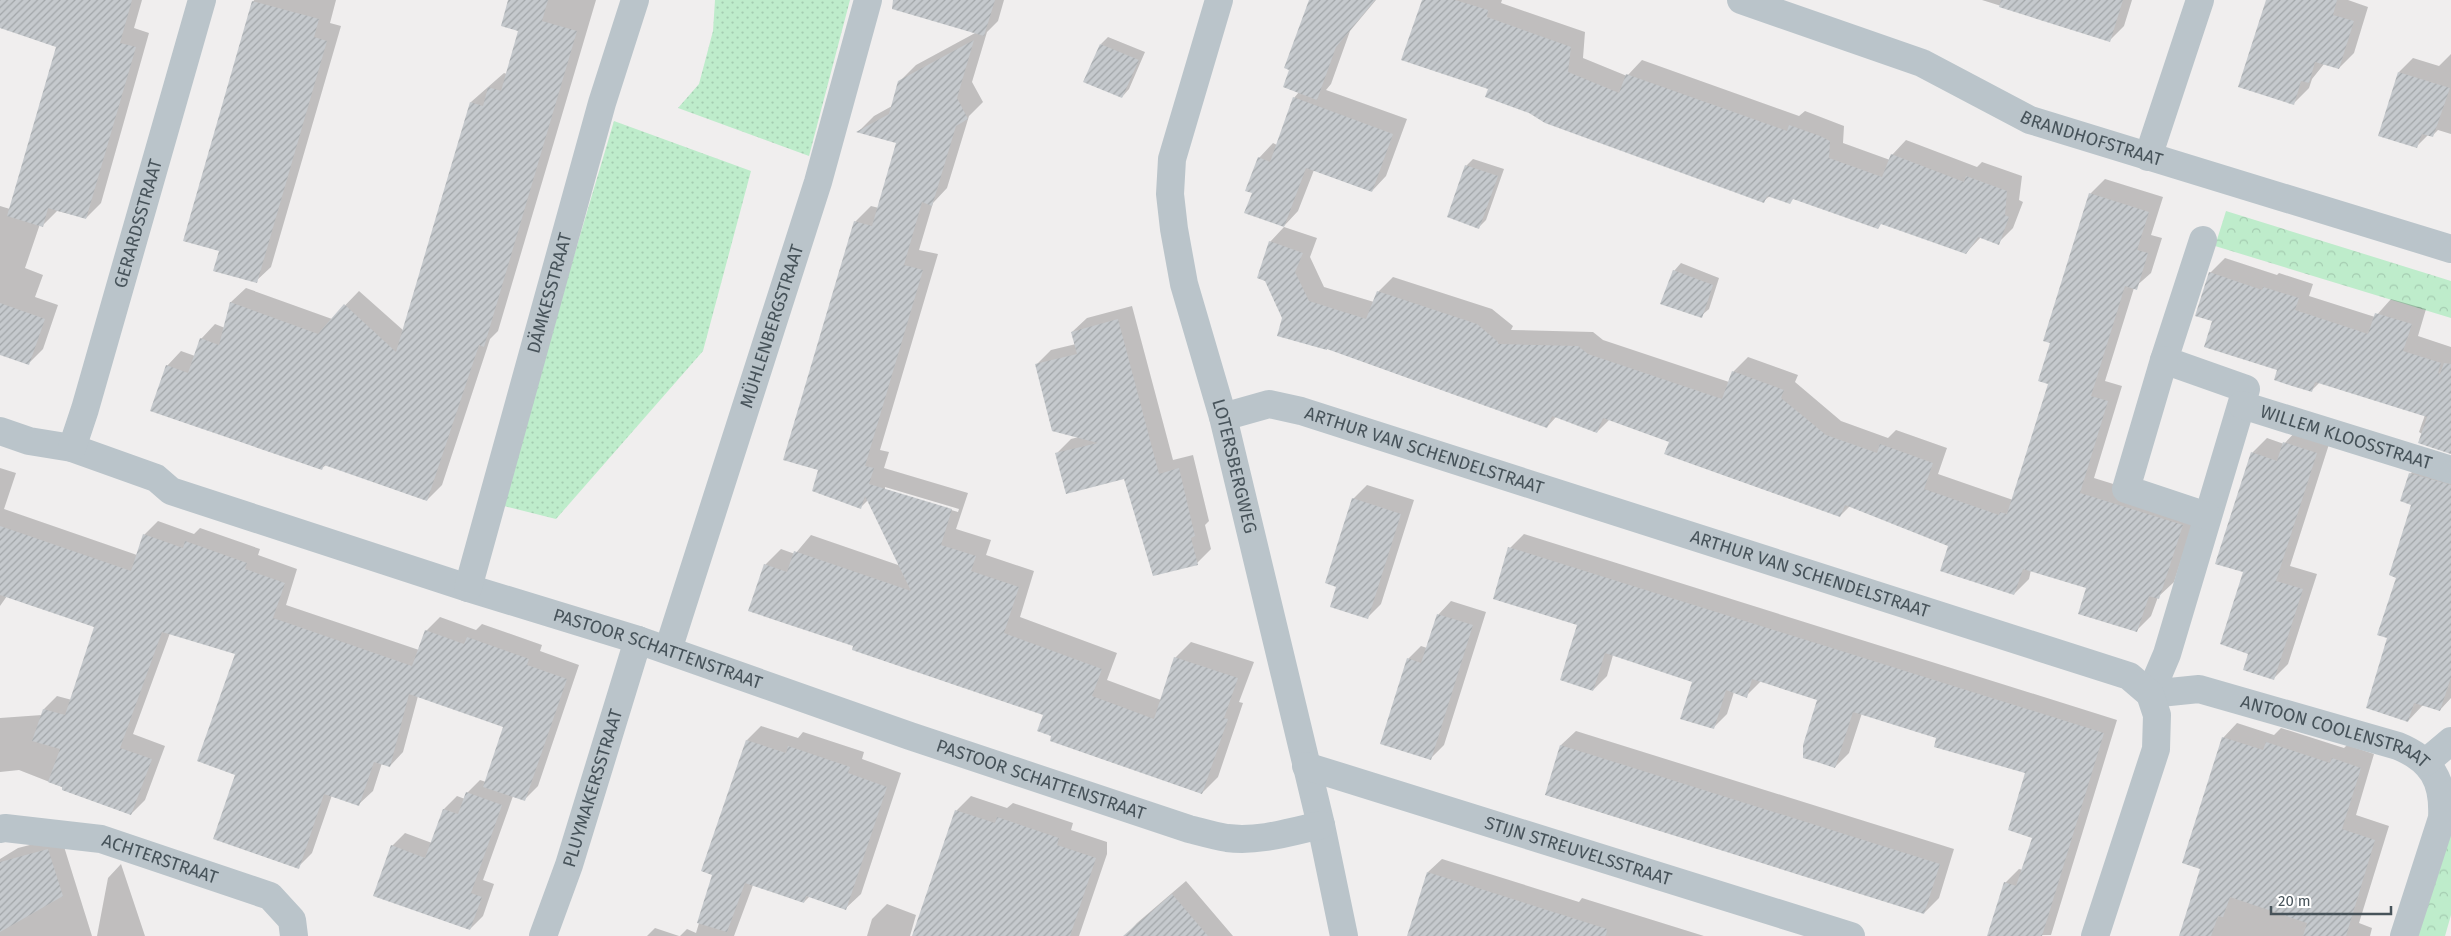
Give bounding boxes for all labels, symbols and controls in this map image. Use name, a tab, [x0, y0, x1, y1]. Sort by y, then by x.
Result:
street label: BRANDHOFSTRAAT	[2016, 106, 2166, 171]
street label: GERARDSSTRAAT	[109, 156, 167, 291]
street label: DÄMKESSTRAAT	[522, 230, 577, 356]
street label: MÜHLENBERGSTRAAT	[735, 241, 808, 411]
street label: LOTERSBERGWEG	[1207, 396, 1262, 536]
street label: WILLEM KLOOSSTRAAT	[2258, 400, 2435, 475]
street label: ARTHUR VAN SCHENDELSTRAAT	[1302, 402, 1547, 499]
street label: ARTHUR VAN SCHENDELSTRAAT	[1688, 525, 1933, 623]
street label: PASTOOR SCHATTENSTRAAT	[551, 604, 766, 694]
street label: ANTOON COOLENSTRAAT	[2238, 690, 2435, 773]
street label: PLUYMAKERSSTRAAT	[558, 706, 627, 870]
street label: PASTOOR SCHATTENSTRAAT	[933, 735, 1149, 825]
street label: STIJN STREUVELSSTRAAT	[1482, 811, 1675, 891]
street label: ACHTERSTRAAT	[99, 829, 221, 889]
scale bar	[2271, 884, 2391, 916]
text: 20 m	[2278, 892, 2311, 910]

